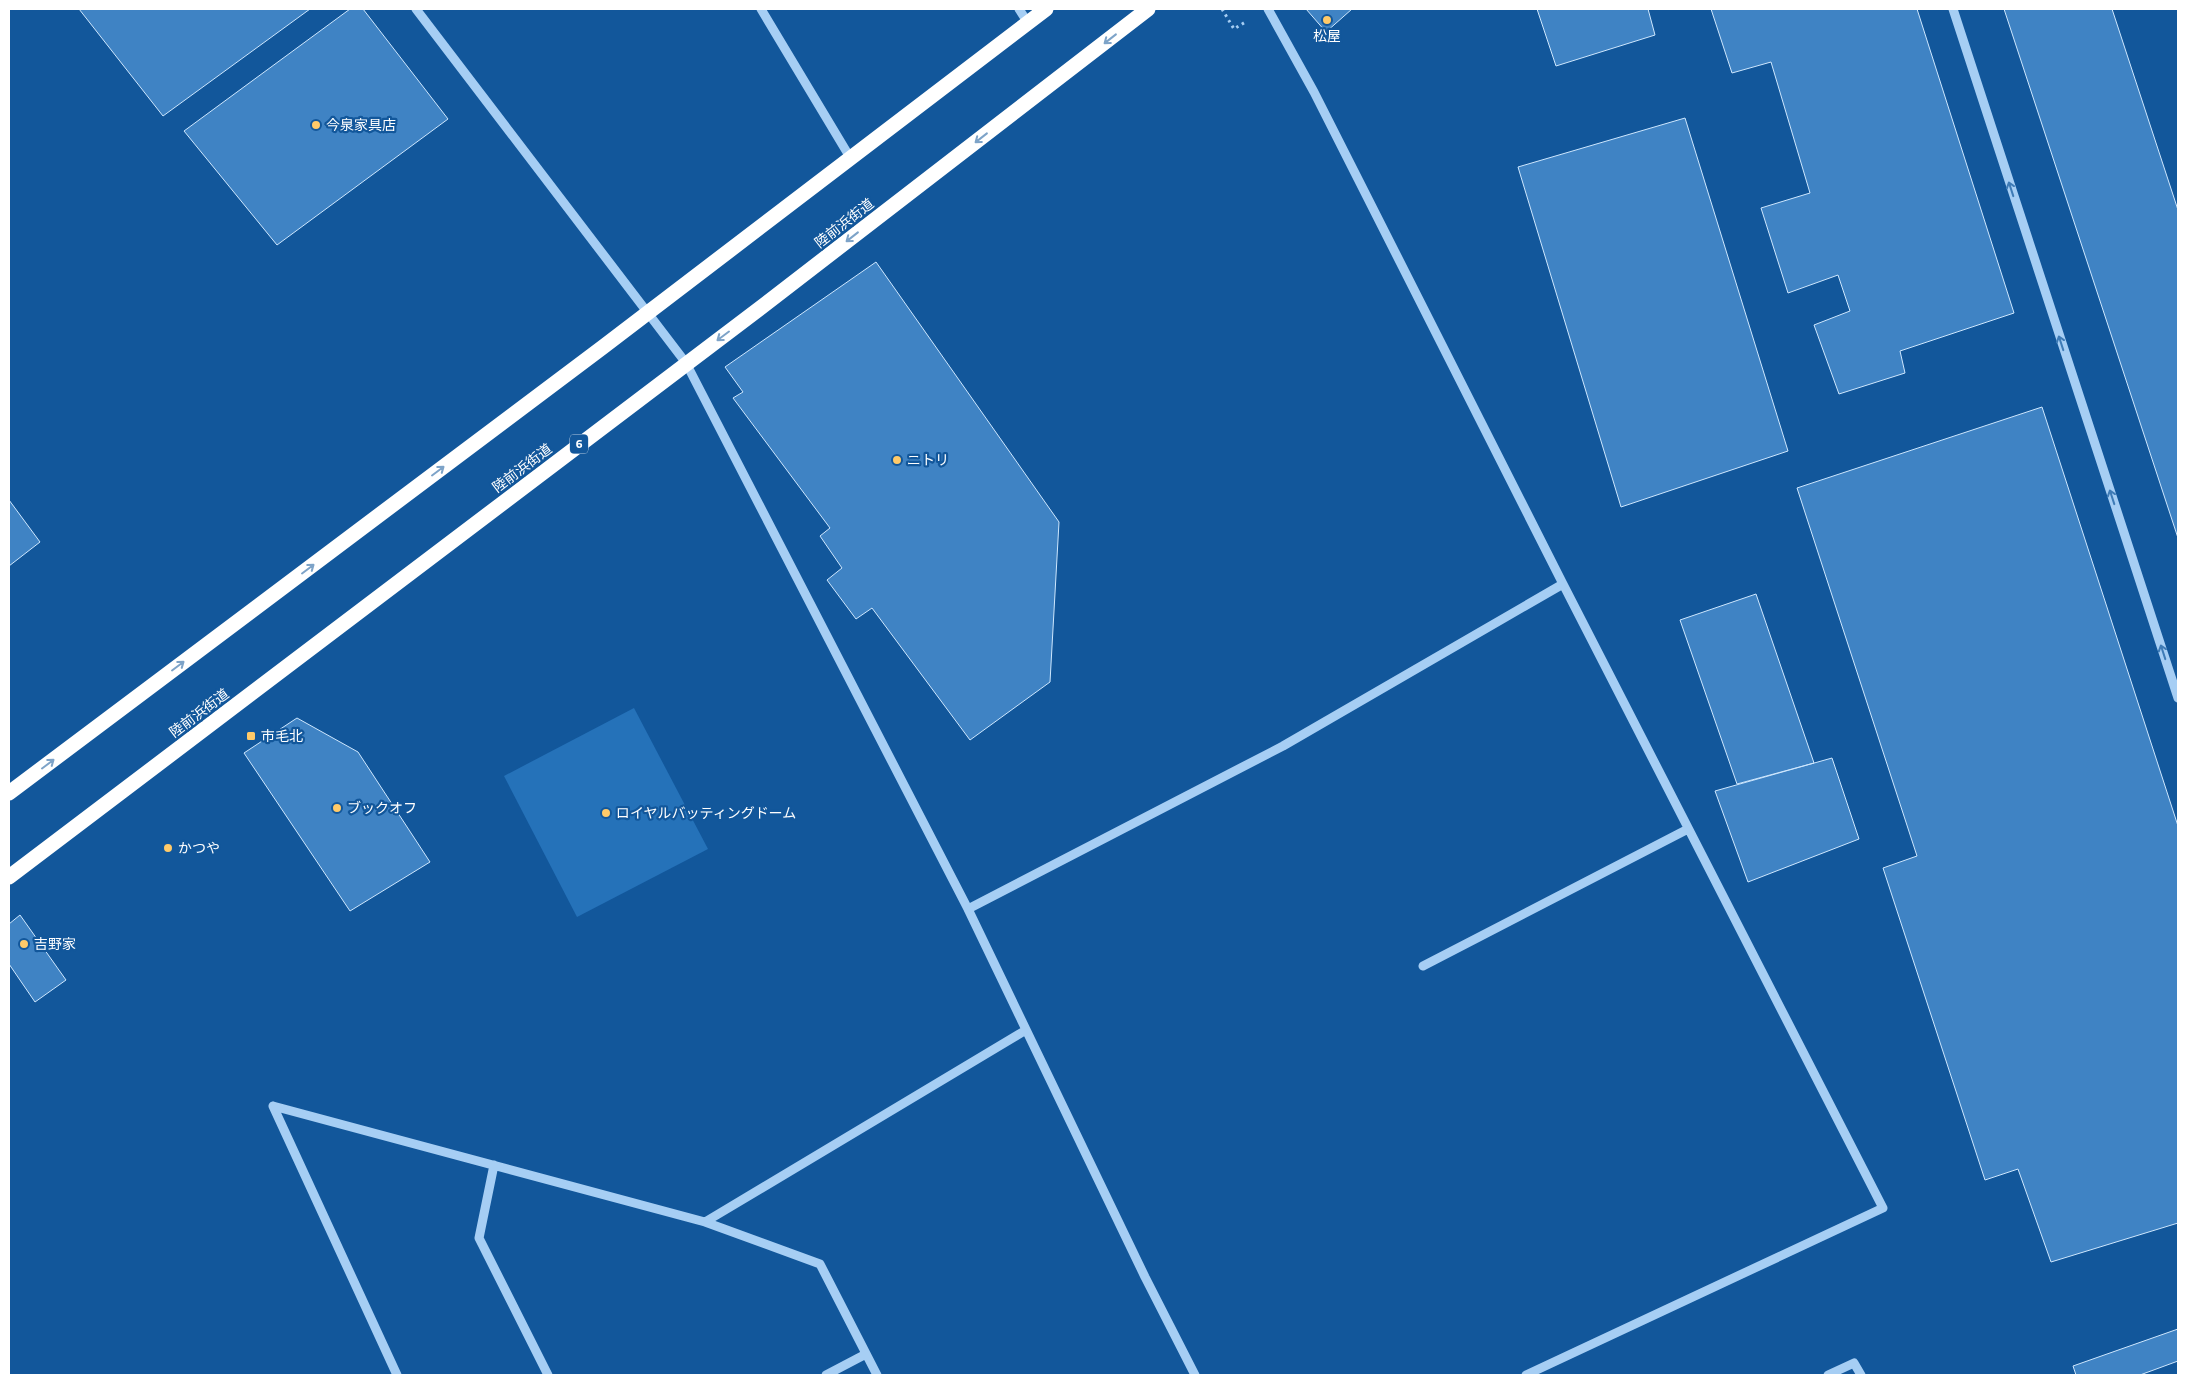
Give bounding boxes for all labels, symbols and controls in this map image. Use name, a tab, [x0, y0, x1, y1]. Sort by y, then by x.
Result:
marker: 松屋	[1321, 14, 1333, 26]
place label: 松屋	[1313, 25, 1341, 46]
one-way arrow	[1103, 34, 1116, 45]
place label: 今泉家具店	[326, 114, 396, 135]
marker: 今泉家具店	[310, 119, 322, 131]
one-way arrow	[975, 133, 988, 144]
one-way arrow	[2006, 181, 2016, 197]
street label: 陸前浜街道	[810, 193, 878, 252]
one-way arrow	[846, 232, 859, 243]
one-way arrow	[717, 330, 730, 341]
one-way arrow	[2056, 336, 2065, 351]
road number: 6	[570, 434, 588, 454]
street label: 陸前浜街道	[487, 438, 556, 497]
place label: ニトリ	[907, 449, 949, 470]
marker: ニトリ	[891, 454, 903, 466]
one-way arrow	[431, 466, 444, 477]
one-way arrow	[2107, 490, 2116, 506]
one-way arrow	[301, 564, 315, 574]
one-way arrow	[2158, 644, 2167, 660]
one-way arrow	[171, 661, 184, 672]
street label: 陸前浜街道	[164, 683, 233, 742]
place label: 市毛北	[261, 725, 303, 746]
marker: 市毛北	[245, 730, 257, 742]
one-way arrow	[41, 759, 55, 769]
place label: ブックオフ	[347, 797, 417, 818]
marker: ブックオフ	[331, 802, 343, 814]
place label: ロイヤルバッティングドーム	[616, 802, 796, 823]
marker: ロイヤルバッティングドーム	[600, 807, 612, 819]
place label: かつや	[178, 837, 220, 858]
marker: かつや	[162, 842, 174, 854]
place label: 吉野家	[34, 933, 76, 954]
marker: 吉野家	[18, 938, 30, 950]

